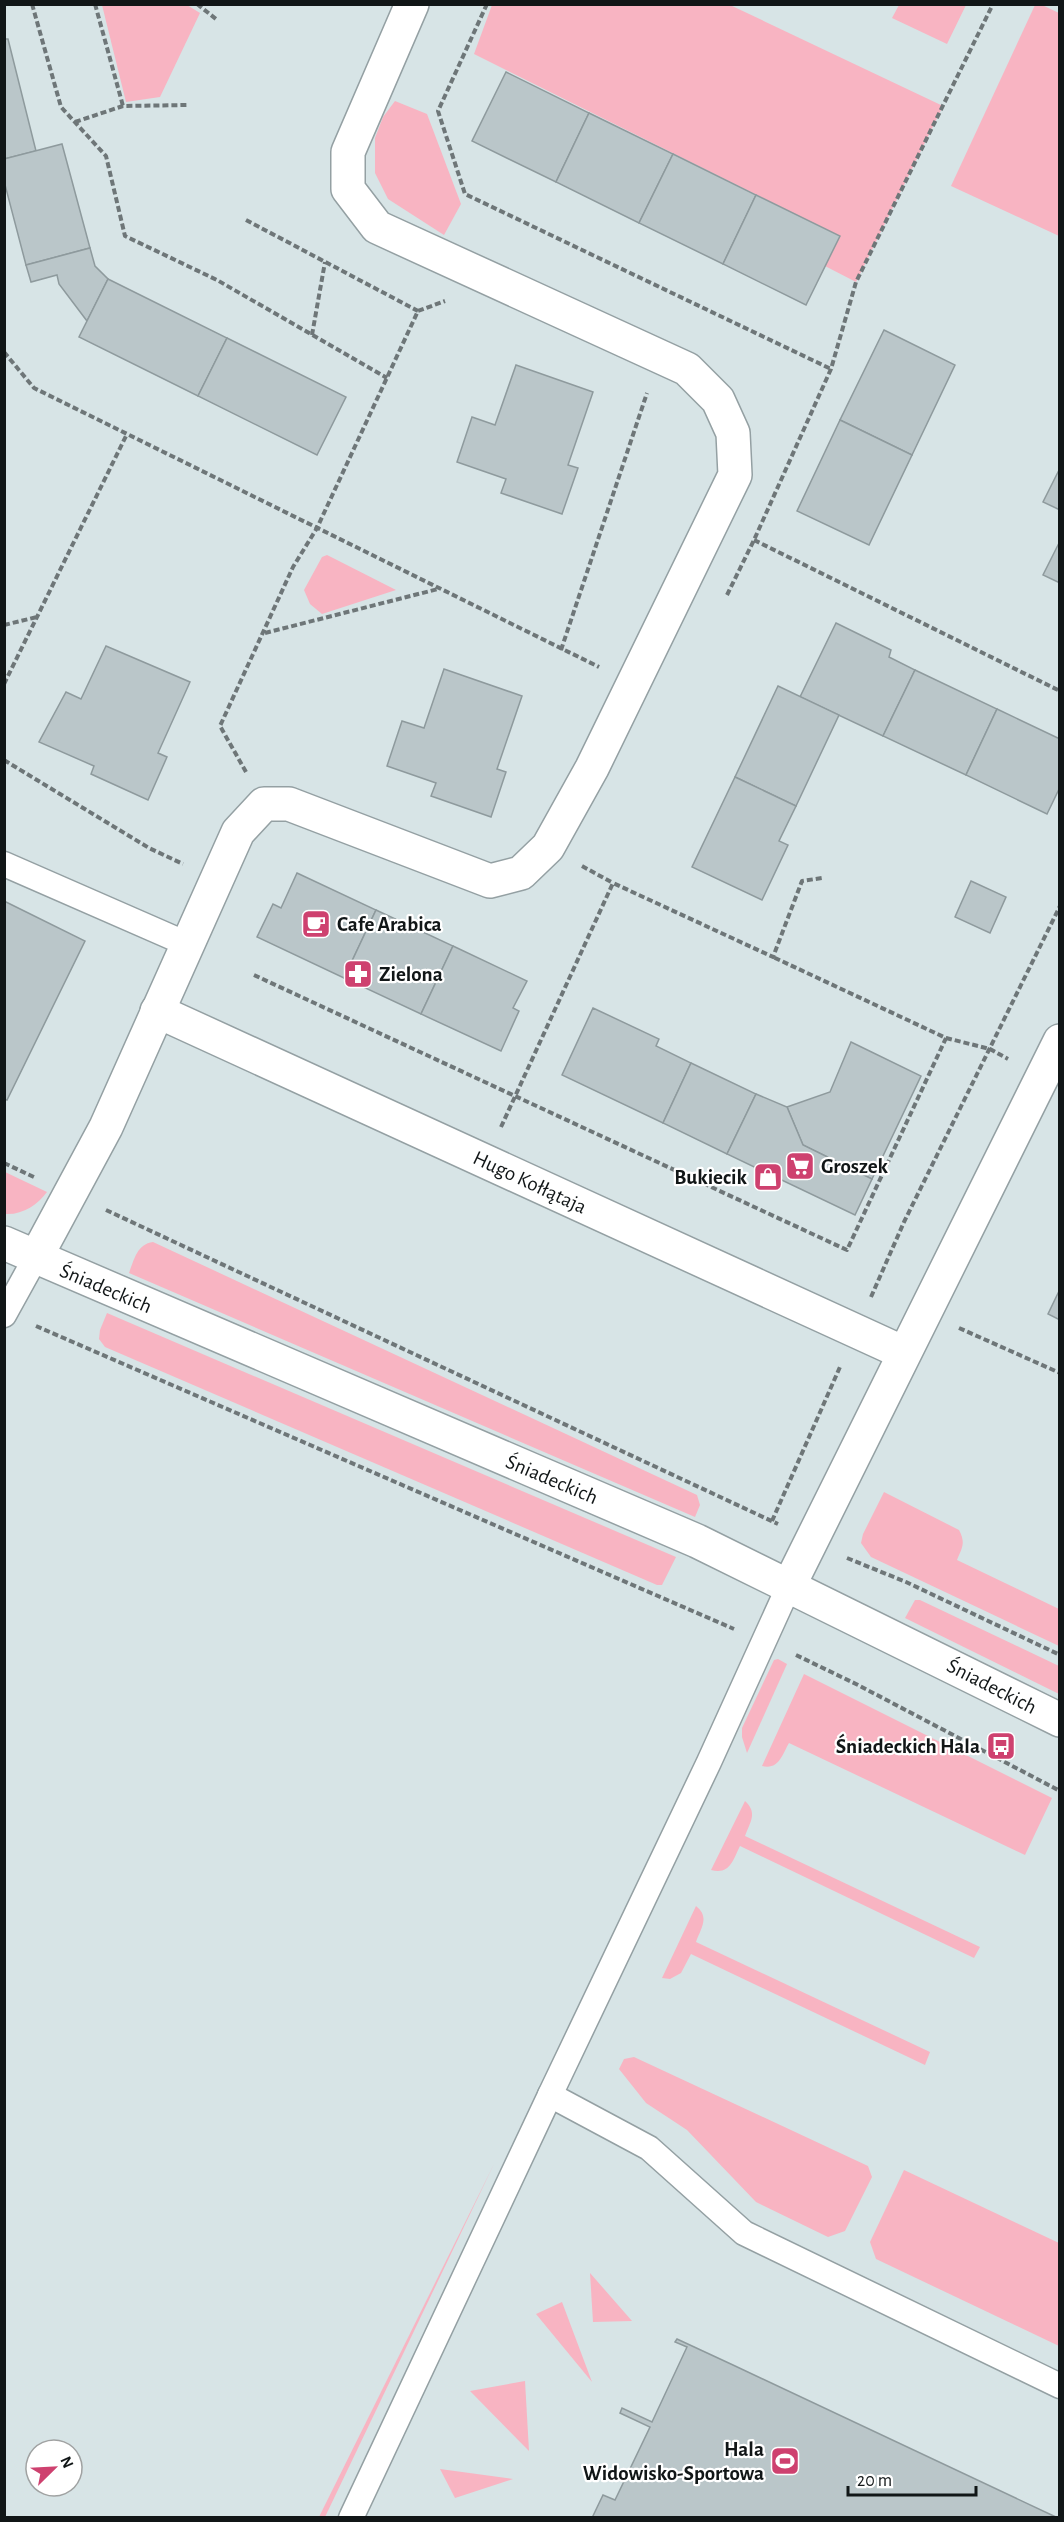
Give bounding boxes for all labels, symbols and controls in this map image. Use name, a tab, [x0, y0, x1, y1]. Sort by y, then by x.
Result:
cafe icon: Cafe Arabica	[300, 908, 332, 940]
place label: Cafe Arabica	[337, 914, 442, 935]
pharmacy icon: Zielona	[342, 958, 374, 990]
place label: Zielona	[379, 964, 443, 985]
street label: Hugo Kołłątaja	[470, 1147, 590, 1218]
supermarket icon: Groszek	[784, 1150, 816, 1182]
place label: Groszek	[821, 1156, 888, 1177]
shop icon: Bukiecik	[752, 1161, 784, 1193]
place label: Bukiecik	[674, 1167, 748, 1188]
street label: Śniadeckich	[57, 1257, 156, 1317]
street label: Śniadeckich	[503, 1448, 602, 1508]
street label: Śniadeckich	[944, 1652, 1041, 1718]
bus stop icon: Śniadeckich Hala	[985, 1730, 1017, 1762]
place label: Śniadeckich Hala	[836, 1733, 980, 1757]
north arrow	[24, 2438, 84, 2498]
place label: Hala Widowisko-Sportowa	[583, 2439, 764, 2484]
sports icon: Hala Widowisko-Sportowa	[769, 2445, 801, 2477]
text: N	[57, 2454, 76, 2471]
scale bar	[848, 2459, 976, 2497]
text: 20 m	[857, 2472, 892, 2490]

